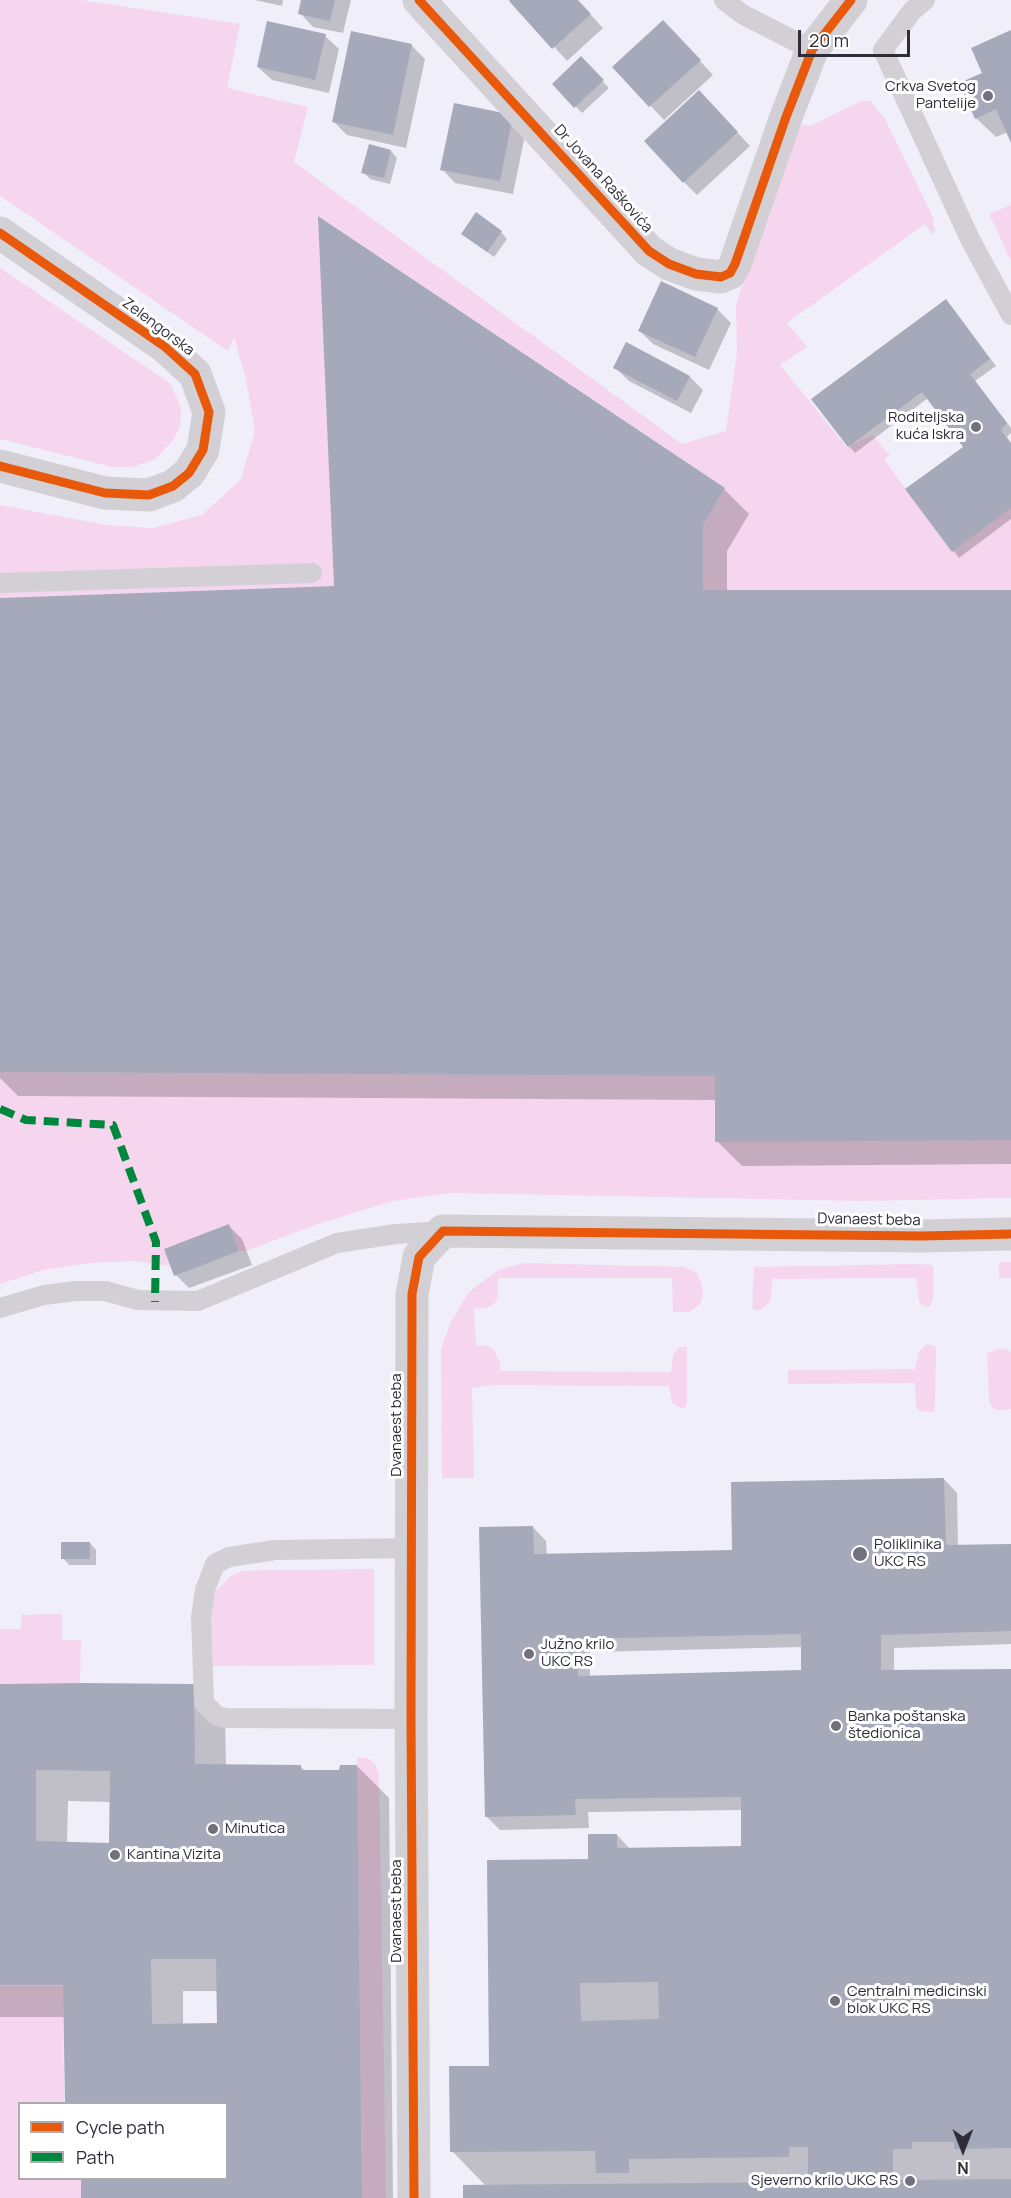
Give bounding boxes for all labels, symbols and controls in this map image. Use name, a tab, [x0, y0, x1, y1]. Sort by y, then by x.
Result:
scale bar	[801, 18, 914, 56]
text: 20 m	[809, 28, 849, 52]
place label: Crkva Svetog Pantelije	[885, 78, 976, 113]
marker: Crkva Svetog Pantelije	[981, 89, 995, 103]
street label: Dr Jovana Raškovića	[550, 121, 656, 237]
street label: Zelengorska	[118, 294, 198, 360]
place label: Roditeljska kuća Iskra	[888, 409, 964, 444]
marker: Roditeljska kuća Iskra	[969, 420, 983, 434]
street label: Dvanaest beba	[817, 1210, 921, 1230]
street label: Dvanaest beba	[388, 1373, 406, 1477]
place label: Poliklinika UKC RS	[874, 1536, 942, 1571]
marker: Poliklinika UKC RS	[851, 1545, 869, 1563]
place label: Južno krilo UKC RS	[541, 1636, 614, 1671]
marker: Južno krilo UKC RS	[522, 1647, 536, 1661]
place label: Banka poštanska štedionica	[848, 1708, 966, 1743]
marker: Banka poštanska štedionica	[829, 1719, 843, 1733]
place label: Minutica	[225, 1820, 285, 1838]
marker: Minutica	[206, 1822, 220, 1836]
place label: Kantina Vizita	[127, 1846, 221, 1864]
marker: Kantina Vizita	[108, 1848, 122, 1862]
street label: Dvanaest beba	[388, 1859, 406, 1963]
place label: Centralni medicinski blok UKC RS	[847, 1983, 987, 2018]
marker: Centralni medicinski blok UKC RS	[828, 1994, 842, 2008]
legend	[18, 2102, 228, 2180]
text: Cycle path	[76, 2115, 165, 2139]
north arrow	[933, 2120, 993, 2180]
text: Path	[76, 2145, 114, 2169]
text: N	[957, 2157, 969, 2179]
place label: Sjeverno krilo UKC RS	[751, 2172, 898, 2190]
marker: Sjeverno krilo UKC RS	[903, 2174, 917, 2188]

